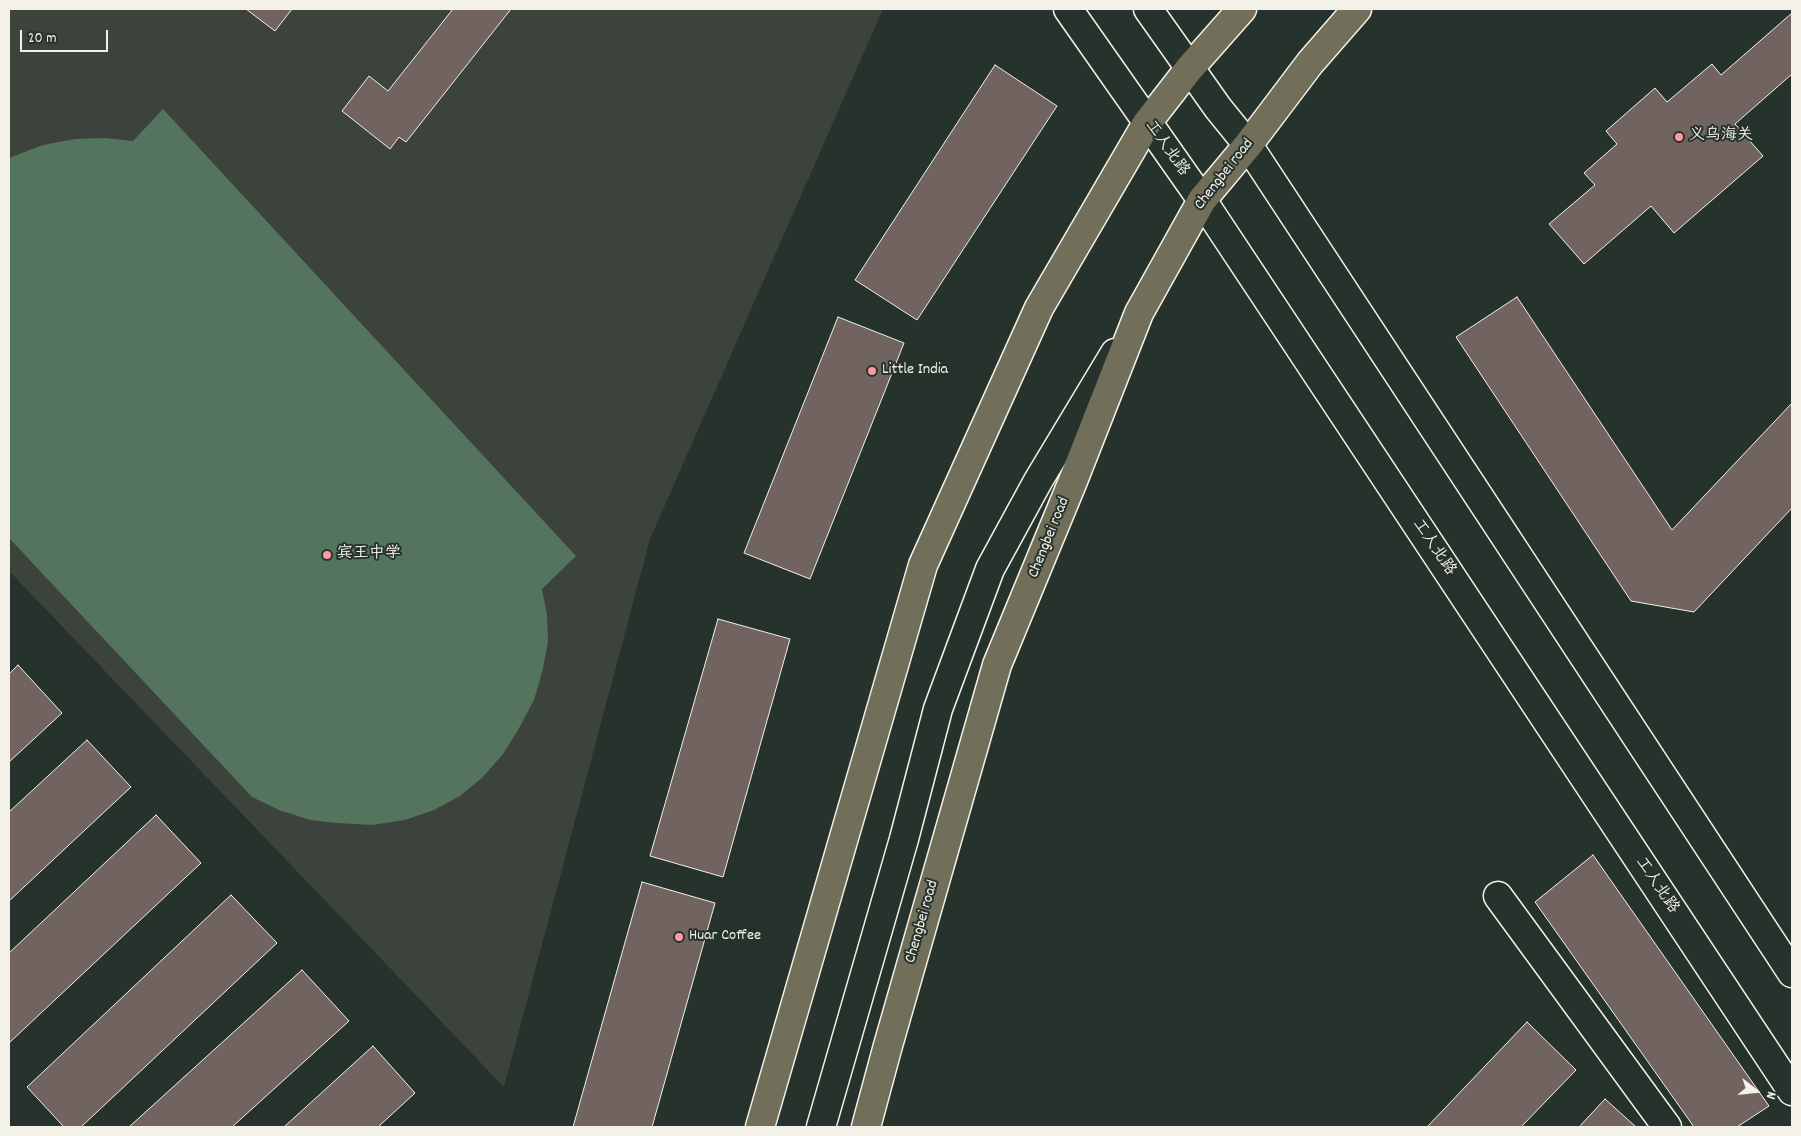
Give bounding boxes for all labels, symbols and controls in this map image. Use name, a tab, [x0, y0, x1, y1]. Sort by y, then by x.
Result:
scale bar	[22, 20, 110, 52]
text: 20 m	[28, 28, 56, 50]
street label: 工人北路	[1140, 117, 1192, 181]
place label: 义乌海关	[1689, 127, 1753, 147]
marker: 义乌海关	[1673, 131, 1685, 143]
street label: Chengbei road	[1191, 135, 1259, 215]
place label: Little India	[882, 361, 948, 381]
marker: Little India	[866, 365, 878, 377]
street label: Chengbei road	[1025, 495, 1075, 581]
street label: 工人北路	[1407, 516, 1459, 580]
place label: 宾王中学	[337, 545, 401, 565]
marker: 宾王中学	[321, 549, 333, 561]
street label: 工人北路	[1630, 854, 1682, 918]
street label: Chengbei road	[902, 878, 944, 966]
place label: Huar Coffee	[689, 927, 761, 947]
marker: Huar Coffee	[673, 931, 685, 943]
north arrow	[1731, 1066, 1781, 1116]
text: N	[1760, 1089, 1781, 1101]

